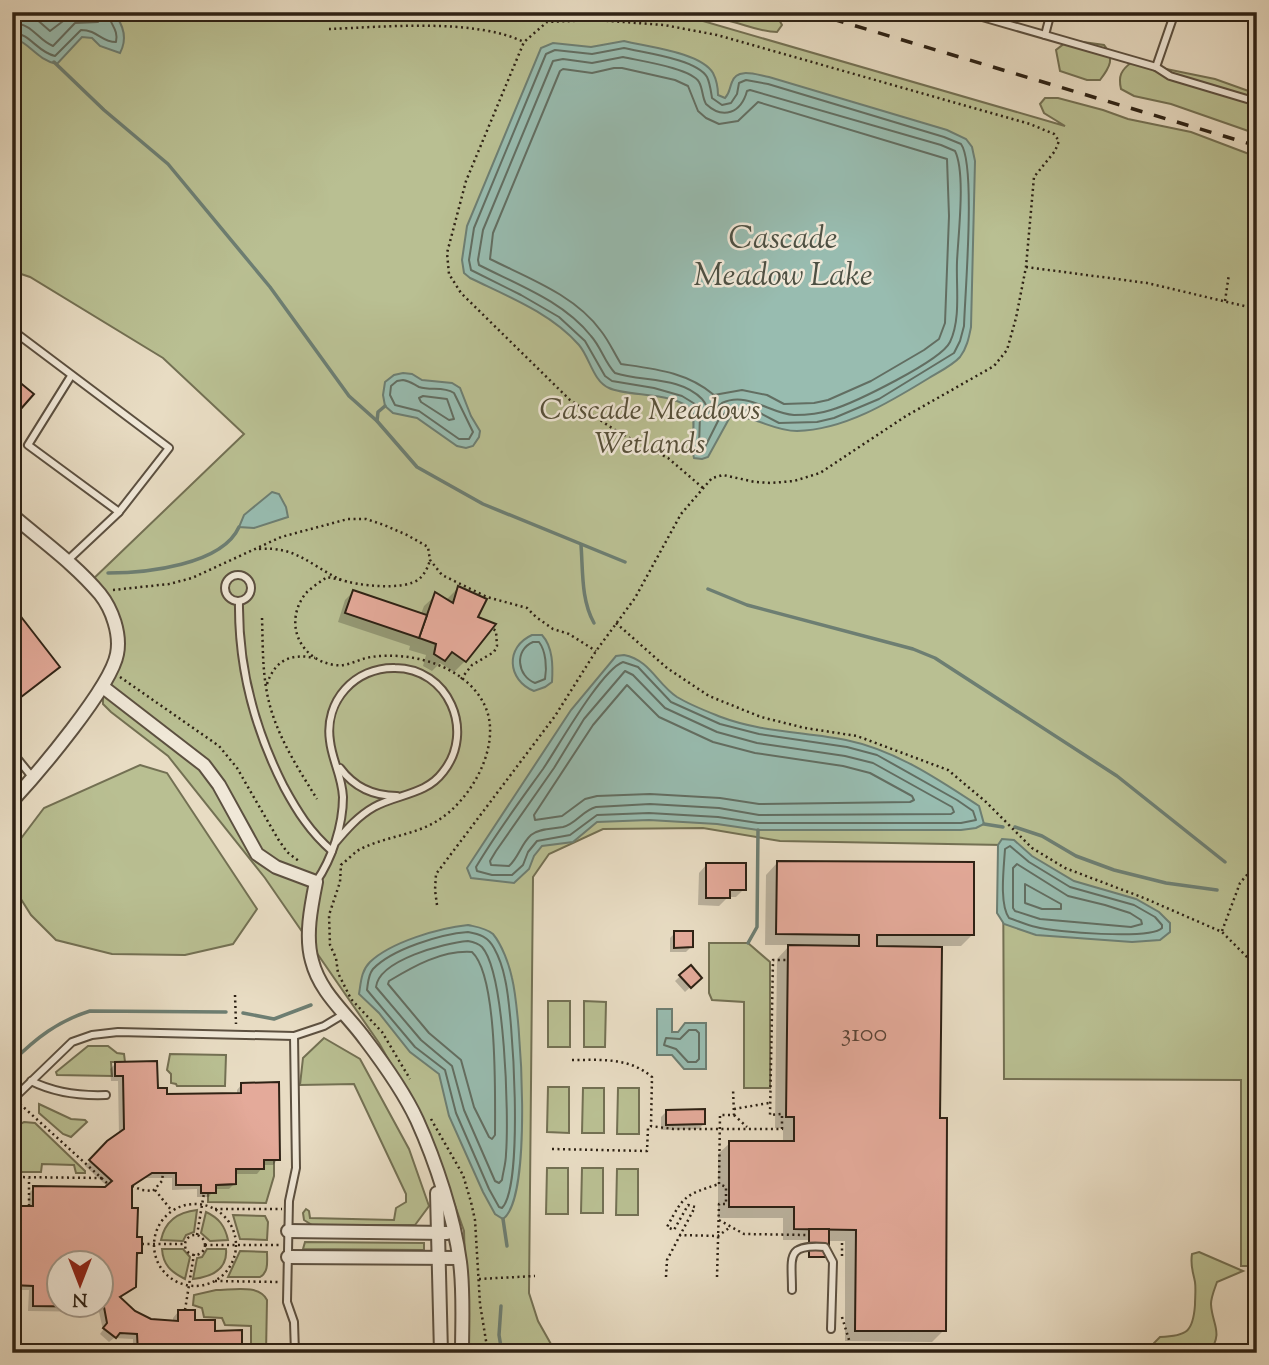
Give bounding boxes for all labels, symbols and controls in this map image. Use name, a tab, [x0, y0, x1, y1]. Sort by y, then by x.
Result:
water label: Cascade Meadow Lake	[693, 217, 873, 300]
park label: Cascade Meadows Wetlands	[540, 390, 760, 467]
house number: 3100	[841, 1016, 887, 1053]
north arrow	[46, 1250, 116, 1320]
text: N	[72, 1285, 88, 1312]

